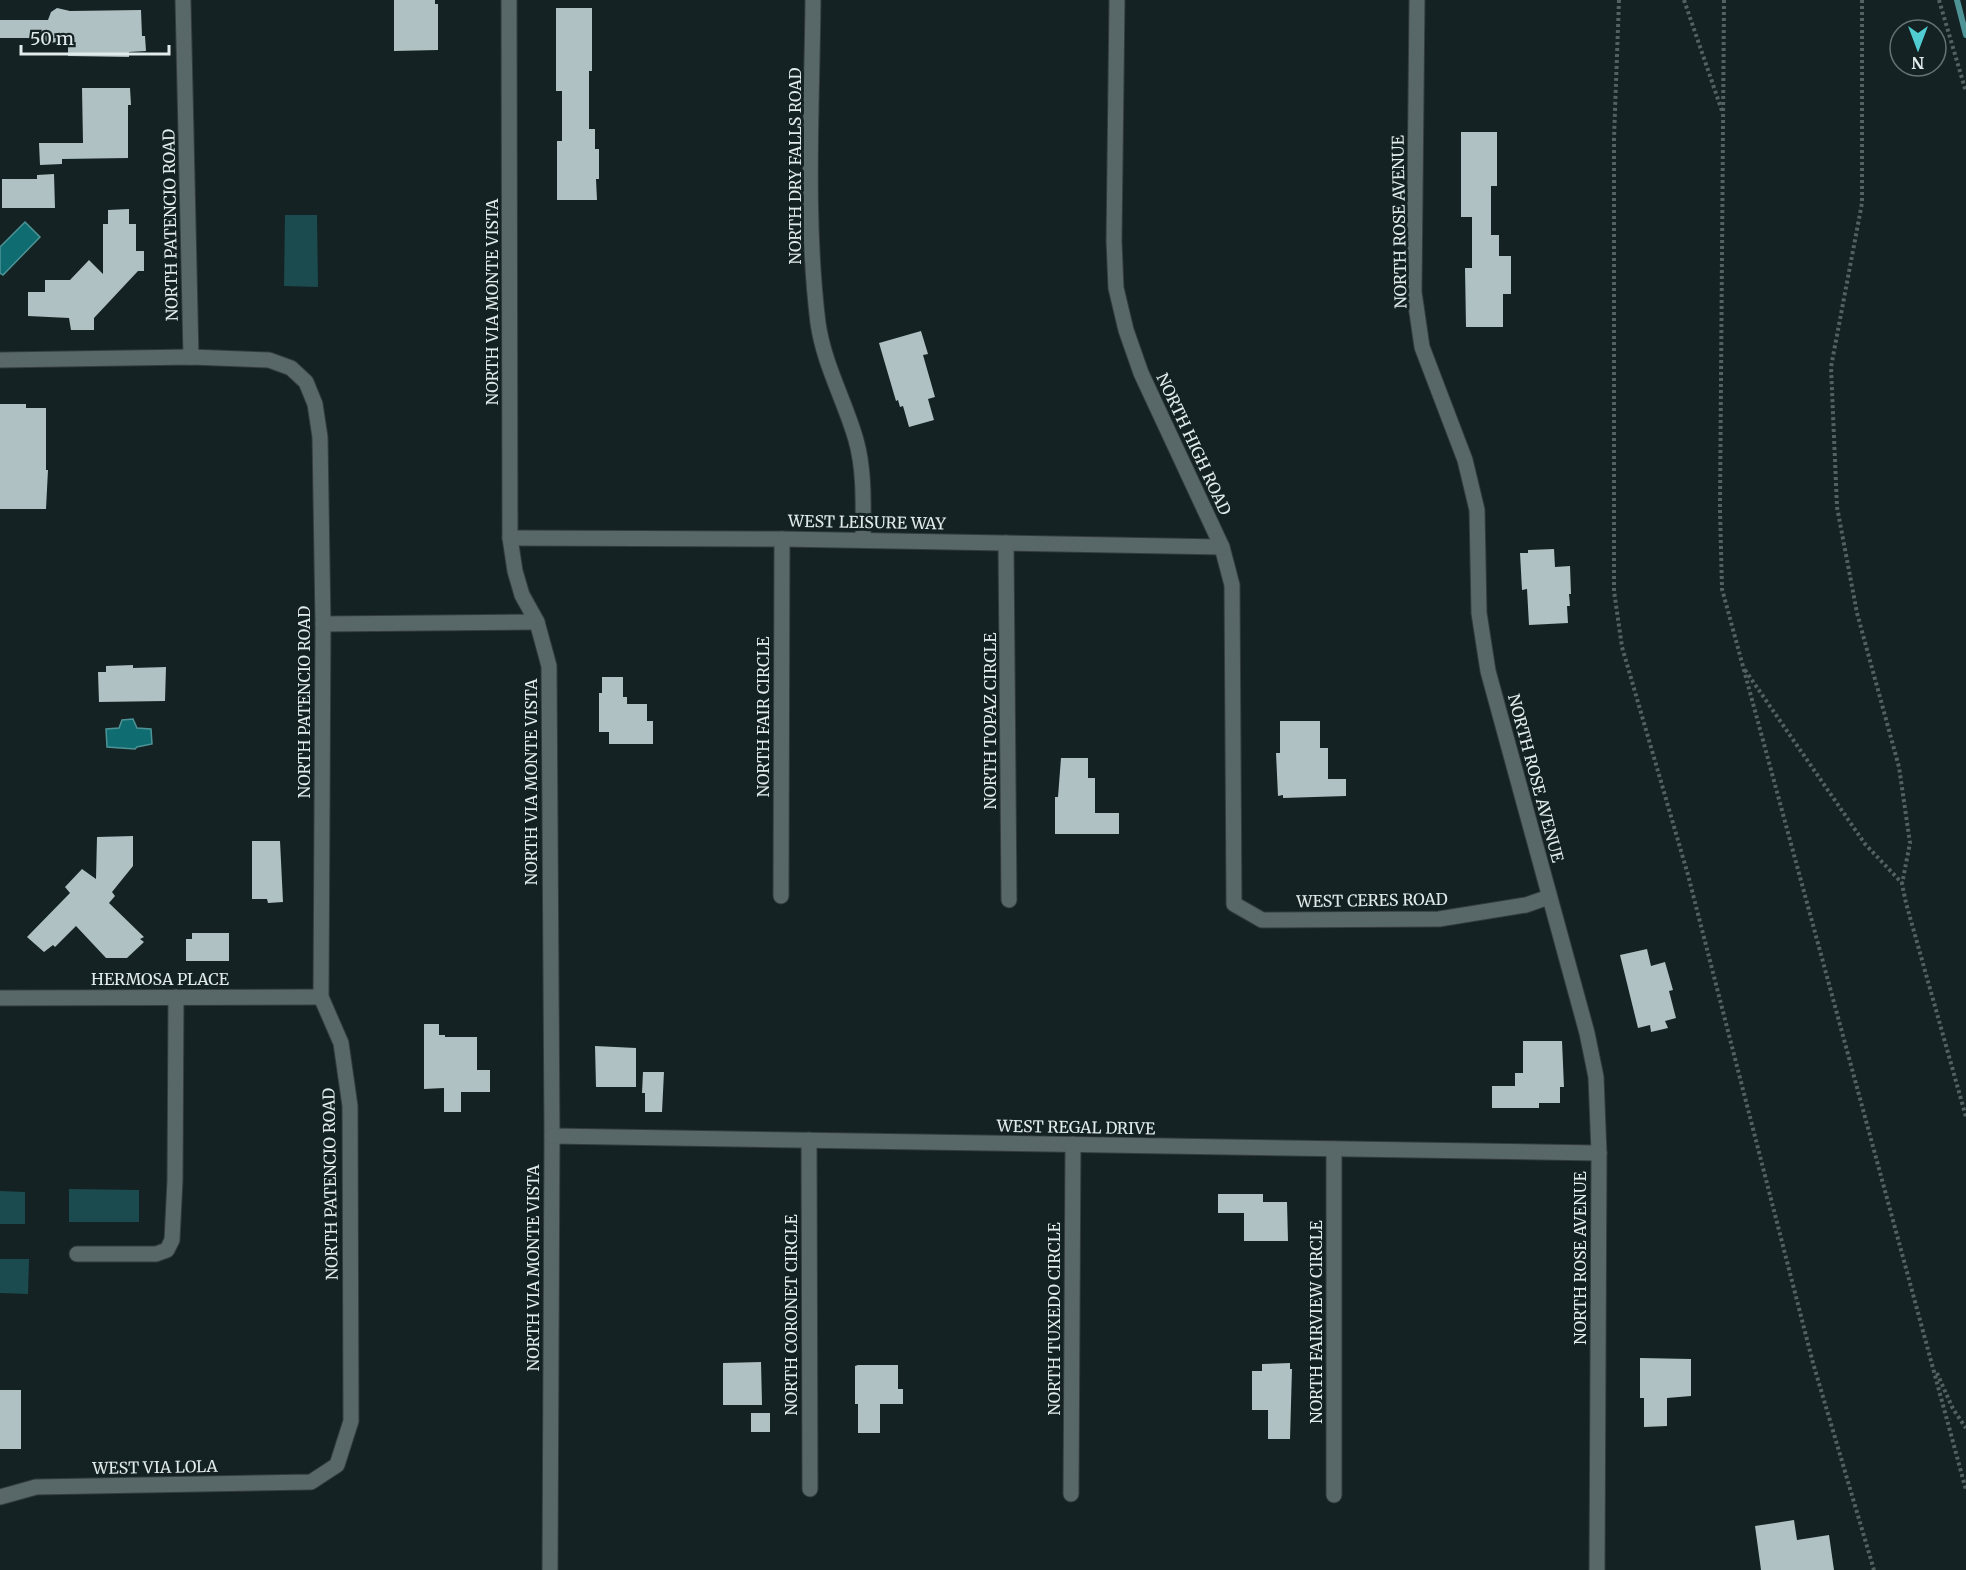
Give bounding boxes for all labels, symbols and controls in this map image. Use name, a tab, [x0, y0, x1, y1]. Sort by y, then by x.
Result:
scale bar	[21, 18, 170, 56]
north arrow	[1888, 18, 1948, 78]
text: 50 m	[30, 27, 74, 50]
text: N	[1911, 53, 1924, 73]
street label: NORTH DRY FALLS ROAD	[785, 68, 805, 264]
street label: NORTH PATENCIO ROAD	[158, 129, 182, 321]
street label: NORTH ROSE AVENUE	[1387, 134, 1411, 309]
street label: NORTH VIA MONTE VISTA	[482, 198, 502, 405]
street label: NORTH HIGH ROAD	[1152, 370, 1236, 518]
street label: WEST LEISURE WAY	[787, 511, 947, 533]
street label: NORTH PATENCIO ROAD	[294, 606, 314, 798]
street label: NORTH TOPAZ CIRCLE	[980, 632, 1000, 810]
street label: NORTH FAIR CIRCLE	[753, 636, 773, 797]
street label: NORTH VIA MONTE VISTA	[521, 678, 541, 885]
street label: NORTH ROSE AVENUE	[1504, 692, 1568, 865]
street label: WEST CERES ROAD	[1295, 889, 1448, 911]
street label: HERMOSA PLACE	[91, 969, 230, 989]
street label: NORTH PATENCIO ROAD	[318, 1088, 342, 1280]
street label: WEST REGAL DRIVE	[996, 1116, 1156, 1138]
street label: NORTH VIA MONTE VISTA	[523, 1164, 543, 1371]
street label: NORTH ROSE AVENUE	[1570, 1170, 1590, 1345]
street label: NORTH CORONET CIRCLE	[781, 1214, 801, 1416]
street label: NORTH FAIRVIEW CIRCLE	[1306, 1220, 1326, 1424]
street label: NORTH TUXEDO CIRCLE	[1044, 1222, 1064, 1416]
street label: WEST VIA LOLA	[91, 1456, 219, 1478]

